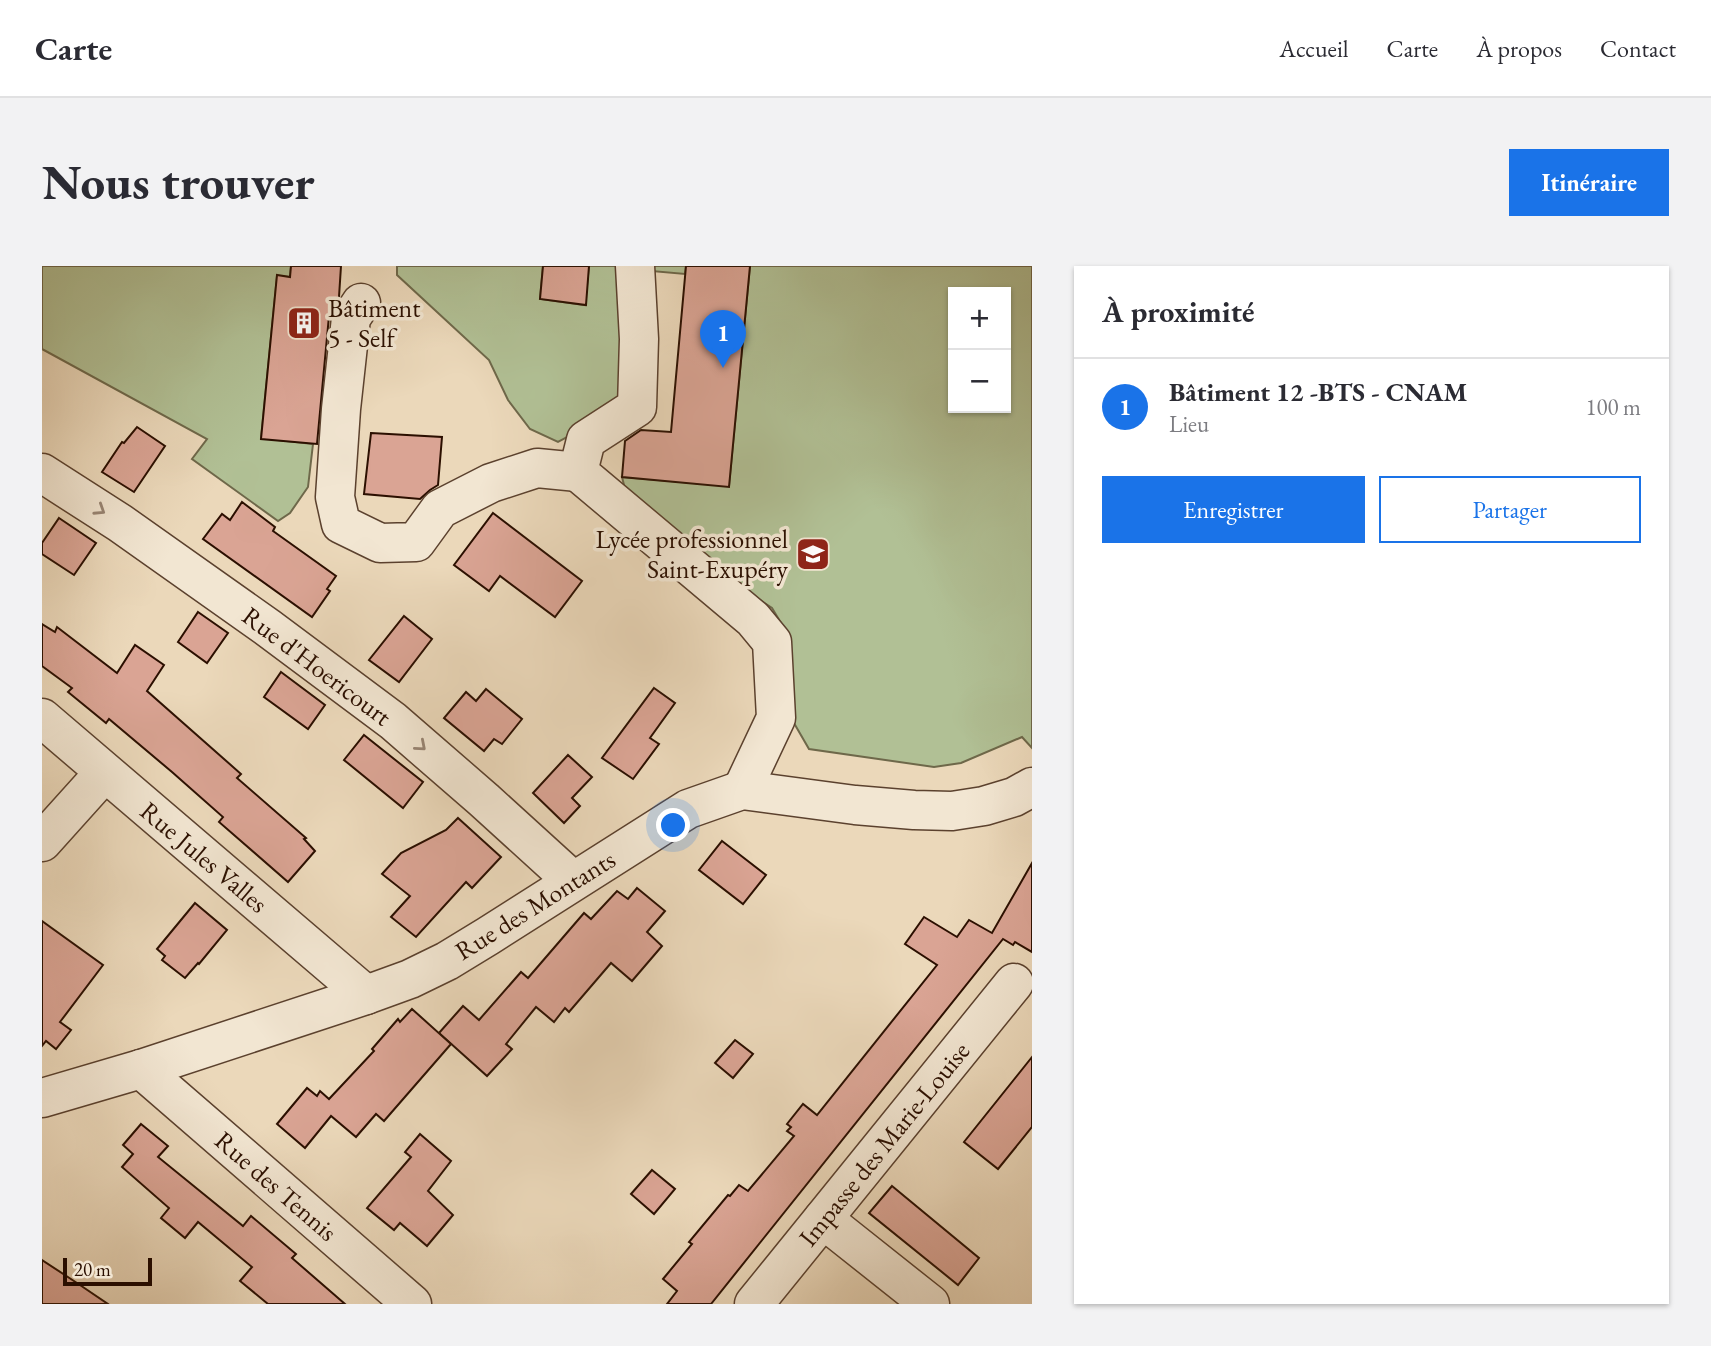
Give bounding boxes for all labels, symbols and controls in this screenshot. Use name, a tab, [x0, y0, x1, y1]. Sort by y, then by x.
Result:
text: Carte	[35, 27, 112, 70]
text: Accueil	[1279, 33, 1349, 64]
text: Carte	[1387, 33, 1438, 64]
text: À propos	[1476, 33, 1562, 64]
text: Contact	[1600, 33, 1676, 64]
button: Itinéraire	[1509, 149, 1669, 216]
text: Nous trouver	[42, 150, 315, 214]
map controls	[948, 287, 1011, 413]
button: +	[948, 287, 1011, 350]
place label: Bâtiment 5 - Self	[328, 291, 420, 355]
text: À proximité	[1102, 292, 1254, 331]
building icon: Bâtiment 5 - Self	[285, 304, 323, 342]
pin: 1	[700, 310, 746, 368]
button: −	[948, 350, 1011, 413]
text: Bâtiment 12 -BTS - CNAM	[1169, 375, 1467, 409]
text: 1	[1119, 392, 1131, 422]
text: 100 m	[1585, 392, 1641, 422]
text: Lieu	[1169, 409, 1209, 439]
button: Enregistrer	[1102, 476, 1365, 543]
button: Partager	[1379, 476, 1641, 543]
one-way arrow	[92, 502, 105, 515]
place label: Lycée professionnel Saint-Exupéry	[595, 522, 789, 586]
school or university icon: Lycée professionnel Saint-Exupéry	[794, 535, 832, 573]
street label: Rue d'Hoericourt	[235, 599, 399, 733]
one-way arrow	[413, 738, 426, 750]
street label: Rue Jules Valles	[133, 794, 275, 920]
your location	[656, 808, 690, 842]
street label: Rue des Montants	[448, 842, 622, 968]
street label: Impasse des Marie-Louise	[791, 1035, 977, 1253]
street label: Rue des Tennis	[208, 1123, 344, 1249]
scale bar	[63, 1255, 152, 1287]
text: 20 m	[74, 1257, 111, 1282]

